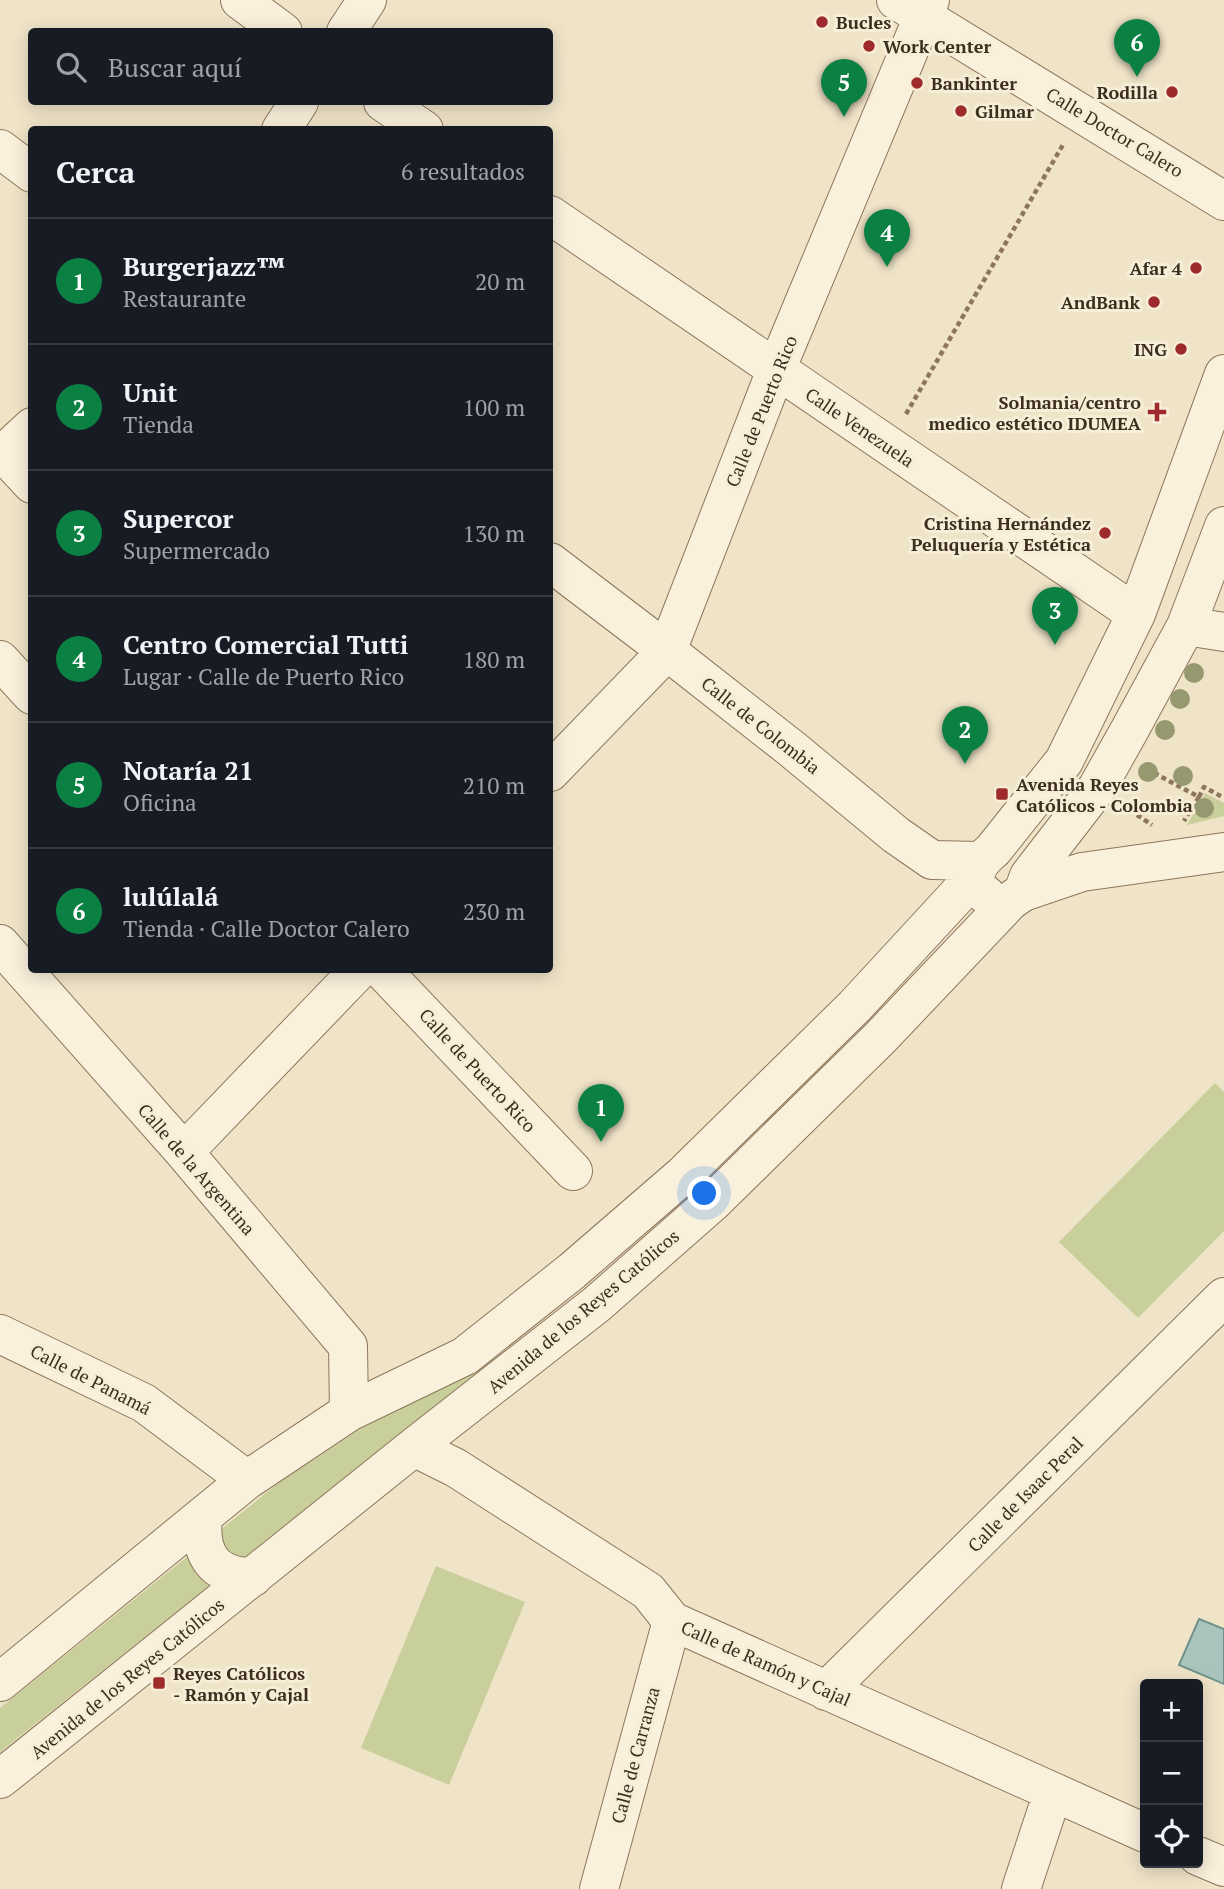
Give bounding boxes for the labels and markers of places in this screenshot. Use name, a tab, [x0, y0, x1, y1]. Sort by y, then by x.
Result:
place label: Bucles	[836, 10, 891, 34]
marker: Bucles	[814, 14, 830, 30]
pin: 6	[1114, 19, 1160, 77]
place label: Work Center	[883, 34, 991, 58]
marker: Work Center	[861, 38, 877, 54]
pin: 5	[821, 59, 867, 117]
place label: Bankinter	[931, 71, 1017, 95]
marker: Bankinter	[909, 75, 925, 91]
place label: Rodilla	[1096, 80, 1158, 104]
marker: Rodilla	[1164, 84, 1180, 100]
place label: Gilmar	[975, 99, 1034, 123]
marker: Gilmar	[953, 103, 969, 119]
pin: 4	[864, 209, 910, 267]
place label: Afar 4	[1129, 256, 1183, 280]
marker: Afar 4	[1188, 260, 1204, 276]
place label: AndBank	[1061, 290, 1140, 314]
marker: AndBank	[1146, 294, 1162, 310]
place label: ING	[1134, 337, 1167, 361]
marker: ING	[1173, 341, 1189, 357]
place label: Solmania/centro medico estético IDUMEA	[929, 390, 1142, 435]
marker: Solmania/centro medico estético IDUMEA	[1147, 402, 1167, 422]
place label: Cristina Hernández Peluquería y Estética	[911, 511, 1091, 556]
marker: Cristina Hernández Peluquería y Estética	[1097, 525, 1113, 541]
pin: 3	[1032, 587, 1078, 645]
pin: 2	[942, 706, 988, 764]
place label: Avenida Reyes Católicos - Colombia	[1016, 772, 1193, 817]
marker: Avenida Reyes Católicos - Colombia	[994, 786, 1010, 802]
pin: 1	[578, 1084, 624, 1142]
place label: Reyes Católicos - Ramón y Cajal	[173, 1661, 309, 1706]
marker: Reyes Católicos - Ramón y Cajal	[151, 1675, 167, 1691]

